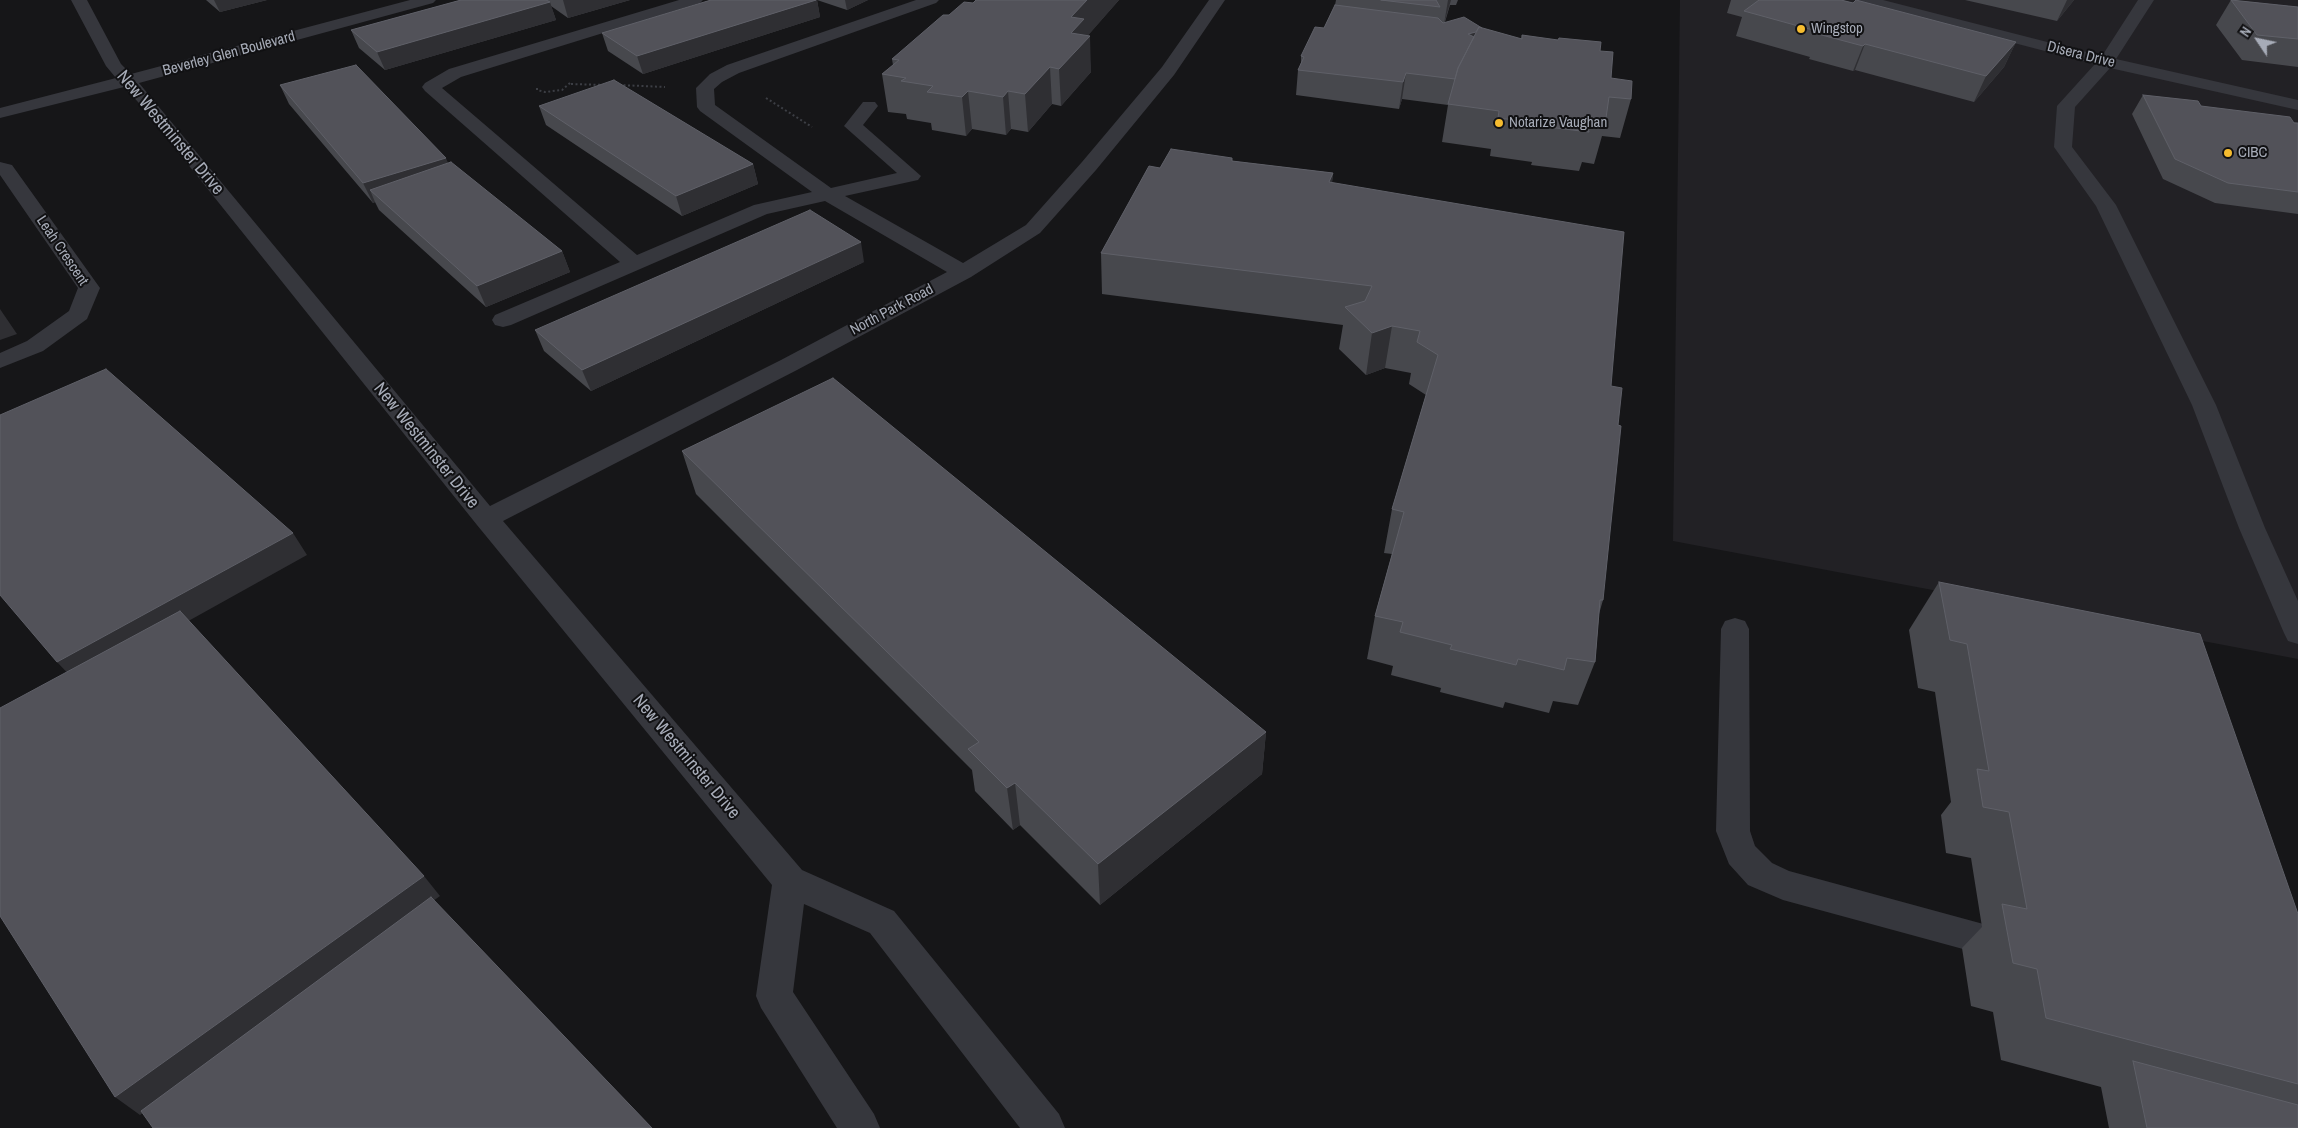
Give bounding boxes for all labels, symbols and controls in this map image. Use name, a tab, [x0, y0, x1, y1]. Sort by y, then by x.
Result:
north arrow	[2233, 15, 2283, 65]
place label: Wingstop	[1811, 20, 1863, 38]
marker: Wingstop	[1795, 23, 1807, 35]
text: N	[2236, 23, 2255, 40]
street label: Beverley Glen Boulevard	[161, 28, 297, 80]
street label: Disera Drive	[2045, 38, 2117, 72]
street label: New Westminster Drive	[112, 66, 228, 200]
place label: Notarize Vaughan	[1509, 114, 1607, 132]
marker: Notarize Vaughan	[1493, 117, 1505, 129]
place label: CIBC	[2238, 144, 2267, 162]
marker: CIBC	[2222, 147, 2234, 159]
street label: Leah Crescent	[32, 213, 92, 289]
street label: North Park Road	[847, 281, 937, 339]
street label: New Westminster Drive	[369, 379, 483, 513]
street label: New Westminster Drive	[628, 690, 744, 824]

